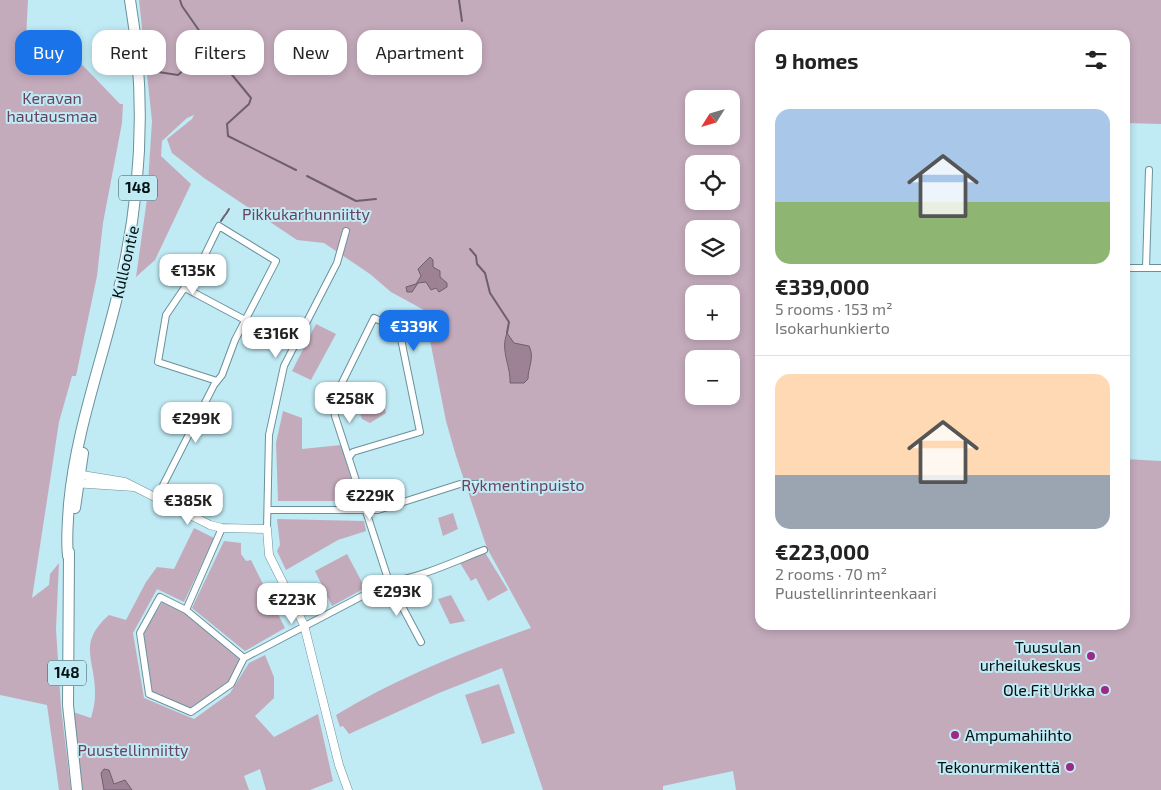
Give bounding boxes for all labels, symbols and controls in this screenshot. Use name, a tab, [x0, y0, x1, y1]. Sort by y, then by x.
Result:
chip: Buy	[15, 30, 82, 75]
chip: Rent	[92, 30, 166, 75]
chip: Filters	[176, 30, 264, 75]
chip: New	[274, 30, 347, 75]
chip: Apartment	[357, 30, 482, 75]
icon: filters	[1082, 46, 1110, 74]
text: 9 homes	[775, 48, 858, 73]
park label: Keravan hautausmaa	[7, 88, 97, 125]
north arrow	[685, 90, 740, 145]
map controls	[685, 90, 740, 405]
icon: home	[898, 141, 988, 231]
button: locate	[685, 155, 740, 210]
road number: 148	[119, 176, 157, 200]
park label: Pikkukarhunniitty	[242, 204, 370, 223]
button: layers	[685, 220, 740, 275]
street label: Kulloontie	[107, 224, 142, 300]
pin: €135K	[158, 254, 228, 296]
text: €135K	[170, 260, 216, 279]
text: €339,000	[775, 274, 870, 299]
button: +	[685, 285, 740, 340]
text: 5 rooms · 153 m²	[775, 299, 893, 318]
pin: €339K	[379, 310, 449, 352]
pin: €316K	[241, 316, 311, 359]
text: €339K	[390, 316, 438, 335]
text: Isokarhunkierto	[775, 318, 890, 337]
text: €316K	[253, 323, 299, 342]
button: −	[685, 350, 740, 405]
pin: €258K	[315, 382, 385, 424]
text: €258K	[326, 388, 374, 407]
pin: €299K	[161, 402, 231, 444]
icon: home	[898, 407, 988, 497]
text: €299K	[172, 408, 220, 427]
park label: Rykmentinpuisto	[461, 475, 585, 494]
pin: €229K	[335, 478, 405, 521]
pin: €385K	[153, 484, 223, 526]
text: €229K	[346, 485, 394, 504]
text: €385K	[164, 490, 212, 509]
text: €223,000	[775, 539, 870, 564]
text: 2 rooms · 70 m²	[775, 564, 887, 583]
pin: €293K	[362, 574, 432, 617]
text: €293K	[373, 581, 421, 600]
pin: €223K	[257, 582, 327, 625]
text: Puustellinrinteenkaari	[775, 583, 937, 602]
text: €223K	[268, 589, 316, 608]
place label: Tuusulan urheilukeskus	[980, 637, 1081, 674]
marker: Tuusulan urheilukeskus	[1085, 650, 1097, 662]
road number: 148	[48, 660, 86, 686]
place label: Ole.Fit Urkka	[1003, 680, 1095, 699]
marker: Ole.Fit Urkka	[1099, 684, 1111, 696]
place label: Ampumahiihto	[965, 725, 1072, 744]
marker: Ampumahiihto	[949, 729, 961, 741]
park label: Puustellinniitty	[77, 740, 189, 759]
place label: Tekonurmikenttä	[937, 757, 1060, 776]
marker: Tekonurmikenttä	[1064, 761, 1076, 773]

